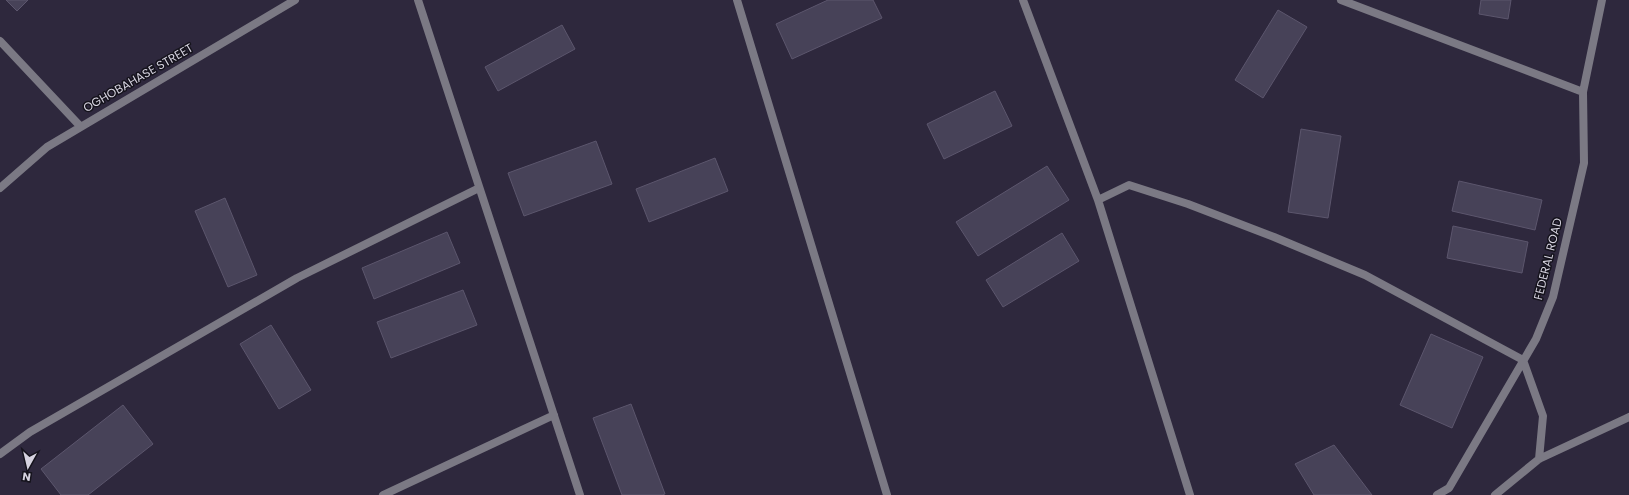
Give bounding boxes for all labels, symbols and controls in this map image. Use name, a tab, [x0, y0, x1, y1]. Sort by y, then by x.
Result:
street label: OGHOBAHASE STREET	[80, 39, 196, 116]
street label: FEDERAL ROAD	[1529, 216, 1566, 302]
north arrow	[8, 447, 48, 487]
text: N	[21, 468, 32, 485]

